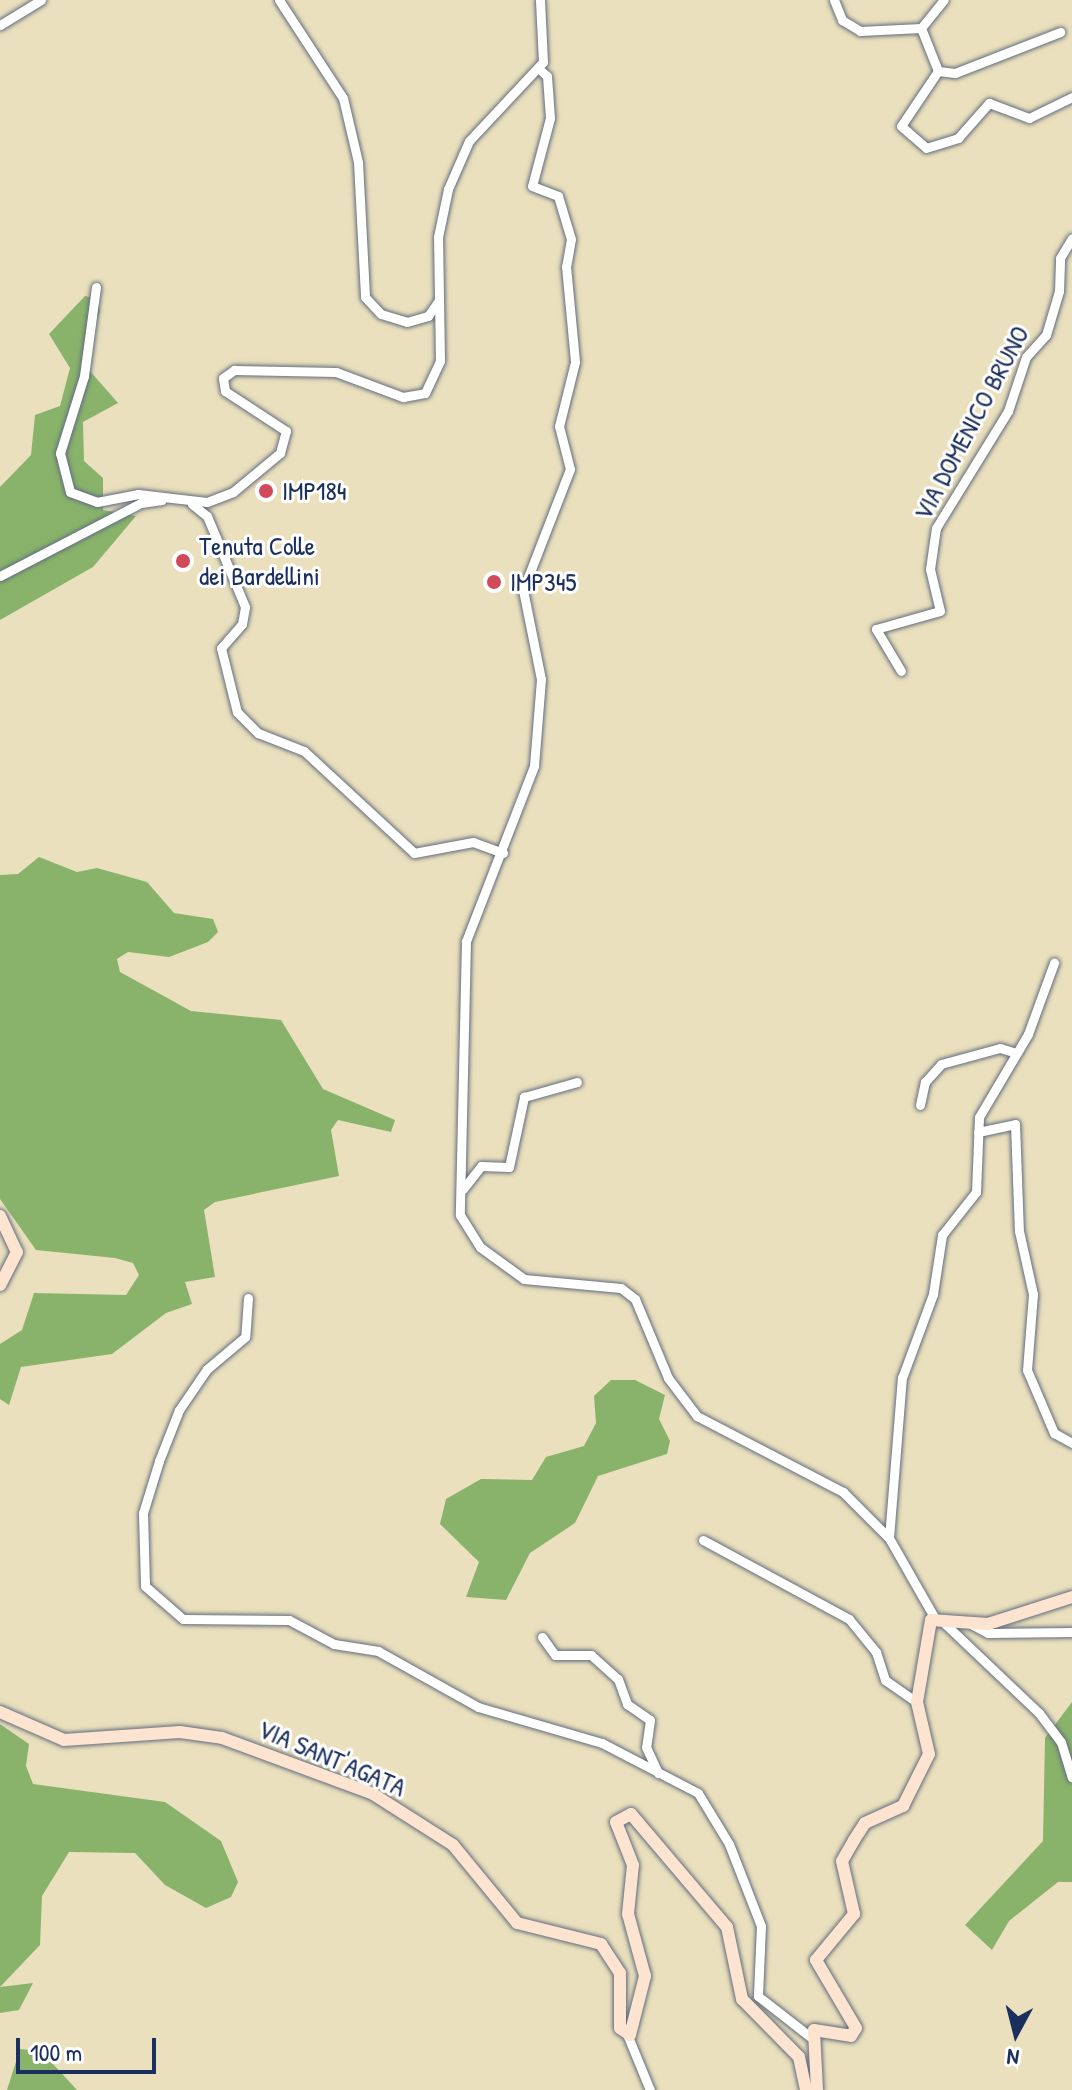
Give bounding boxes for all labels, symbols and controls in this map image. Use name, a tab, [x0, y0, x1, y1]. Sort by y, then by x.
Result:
street label: VIA DOMENICO BRUNO	[907, 321, 1035, 525]
place label: IMP184	[282, 475, 347, 507]
marker: IMP184	[257, 482, 275, 500]
place label: Tenuta Colle dei Bardellini	[199, 530, 320, 592]
marker: Tenuta Colle dei Bardellini	[174, 552, 192, 570]
place label: IMP345	[510, 566, 576, 598]
marker: IMP345	[485, 573, 503, 591]
street label: VIA SANT'AGATA	[254, 1713, 410, 1803]
north arrow	[976, 1994, 1056, 2074]
scale bar	[20, 2022, 160, 2072]
text: 100 m	[30, 2036, 82, 2068]
text: N	[1005, 2042, 1021, 2073]

